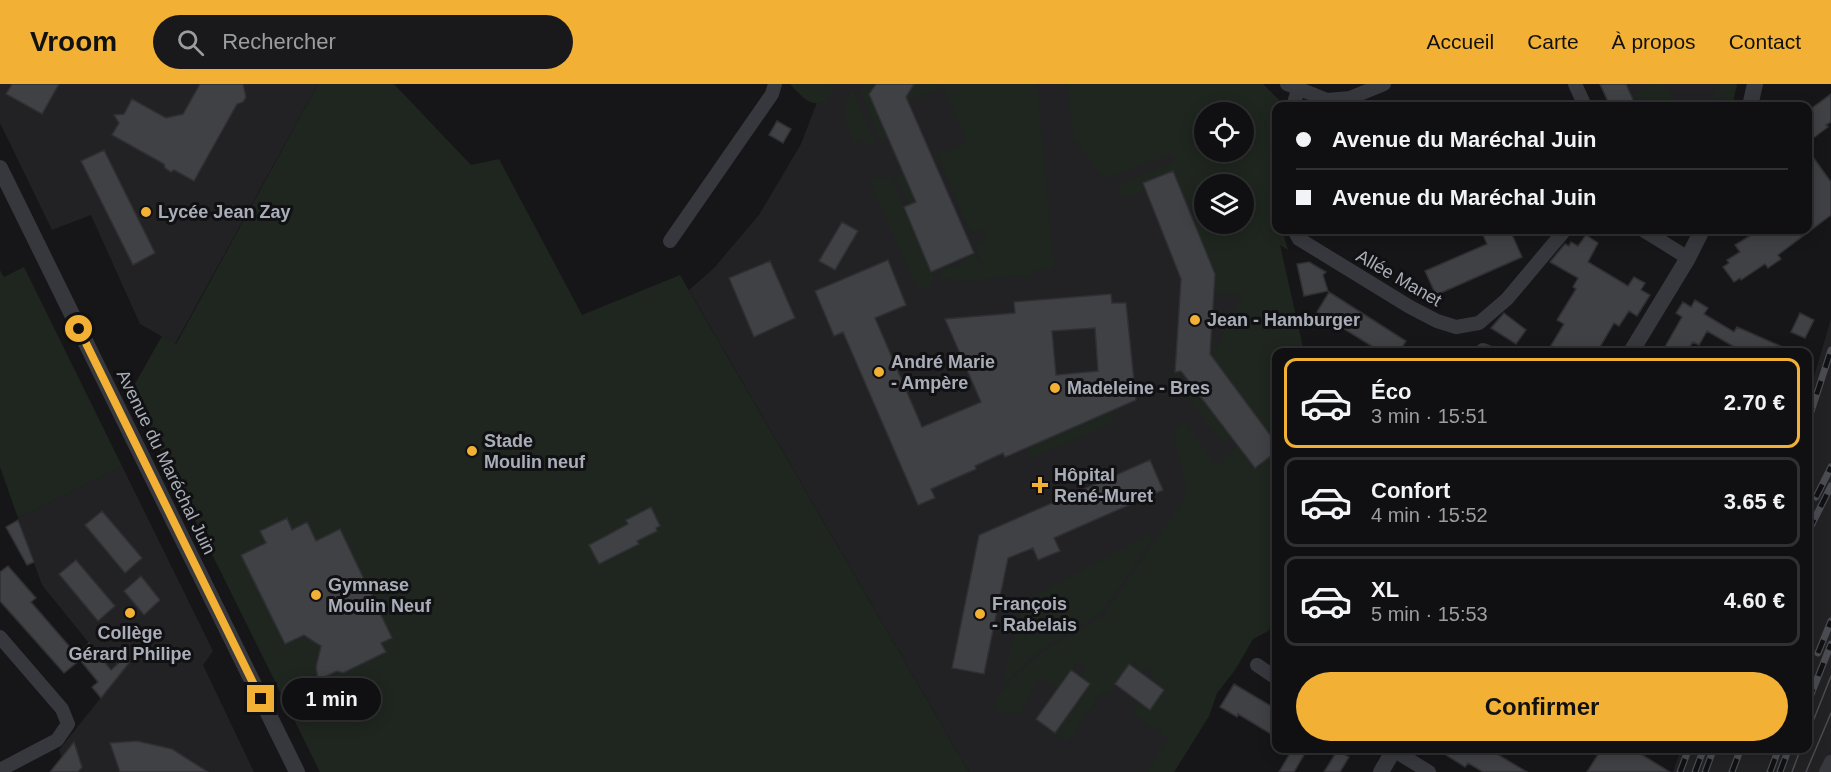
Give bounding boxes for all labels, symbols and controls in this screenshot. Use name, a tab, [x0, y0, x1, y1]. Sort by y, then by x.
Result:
search box	[153, 15, 573, 69]
text: Vroom	[30, 26, 117, 57]
icon: search	[174, 26, 207, 59]
text: Rechercher	[222, 29, 336, 54]
text: Accueil	[1427, 30, 1494, 53]
text: Carte	[1527, 30, 1579, 53]
text: À propos	[1612, 30, 1696, 53]
text: Contact	[1729, 30, 1801, 53]
map controls	[1194, 102, 1254, 234]
button: locate	[1194, 102, 1254, 162]
text: Avenue du Maréchal Juin	[1332, 127, 1596, 152]
button: layers	[1194, 174, 1254, 234]
text: Avenue du Maréchal Juin	[1332, 185, 1596, 210]
place label: Lycée Jean Zay	[158, 202, 290, 222]
marker: Lycée Jean Zay	[139, 205, 153, 219]
street label: Allée Manet	[1353, 246, 1445, 310]
place label: Jean - Hamburger	[1207, 310, 1360, 330]
marker: Jean - Hamburger	[1188, 313, 1202, 327]
route start	[65, 315, 92, 342]
place label: André Marie - Ampère	[891, 352, 995, 393]
marker: André Marie - Ampère	[872, 365, 886, 379]
street label: Avenue du Maréchal Juin	[113, 366, 219, 558]
icon: car	[1299, 376, 1353, 430]
place label: Madeleine - Bres	[1067, 378, 1210, 398]
text: Éco	[1371, 379, 1411, 404]
marker: Madeleine - Bres	[1048, 381, 1062, 395]
text: 2.70 €	[1724, 390, 1785, 415]
text: 3 min · 15:51	[1371, 405, 1488, 427]
place label: Stade Moulin neuf	[484, 431, 586, 472]
marker: Stade Moulin neuf	[465, 444, 479, 458]
place label: Hôpital René-Muret	[1054, 465, 1153, 506]
icon: car	[1299, 475, 1353, 529]
marker: Hôpital René-Muret	[1031, 476, 1049, 494]
text: Confort	[1371, 478, 1450, 503]
text: 3.65 €	[1724, 489, 1785, 514]
text: 4 min · 15:52	[1371, 504, 1488, 526]
icon: car	[1299, 574, 1353, 628]
place label: Gymnase Moulin Neuf	[328, 575, 432, 616]
text: XL	[1371, 577, 1399, 602]
marker: Gymnase Moulin Neuf	[309, 588, 323, 602]
text: 4.60 €	[1724, 588, 1785, 613]
place label: François - Rabelais	[992, 594, 1077, 635]
text: 5 min · 15:53	[1371, 603, 1488, 625]
marker: Collège Gérard Philipe	[123, 606, 137, 620]
marker: François - Rabelais	[973, 607, 987, 621]
place label: Collège Gérard Philipe	[68, 623, 192, 664]
button: Confirmer	[1296, 672, 1788, 741]
callout: 1 min	[282, 678, 381, 720]
route end	[247, 685, 274, 712]
text: 1 min	[305, 688, 358, 710]

